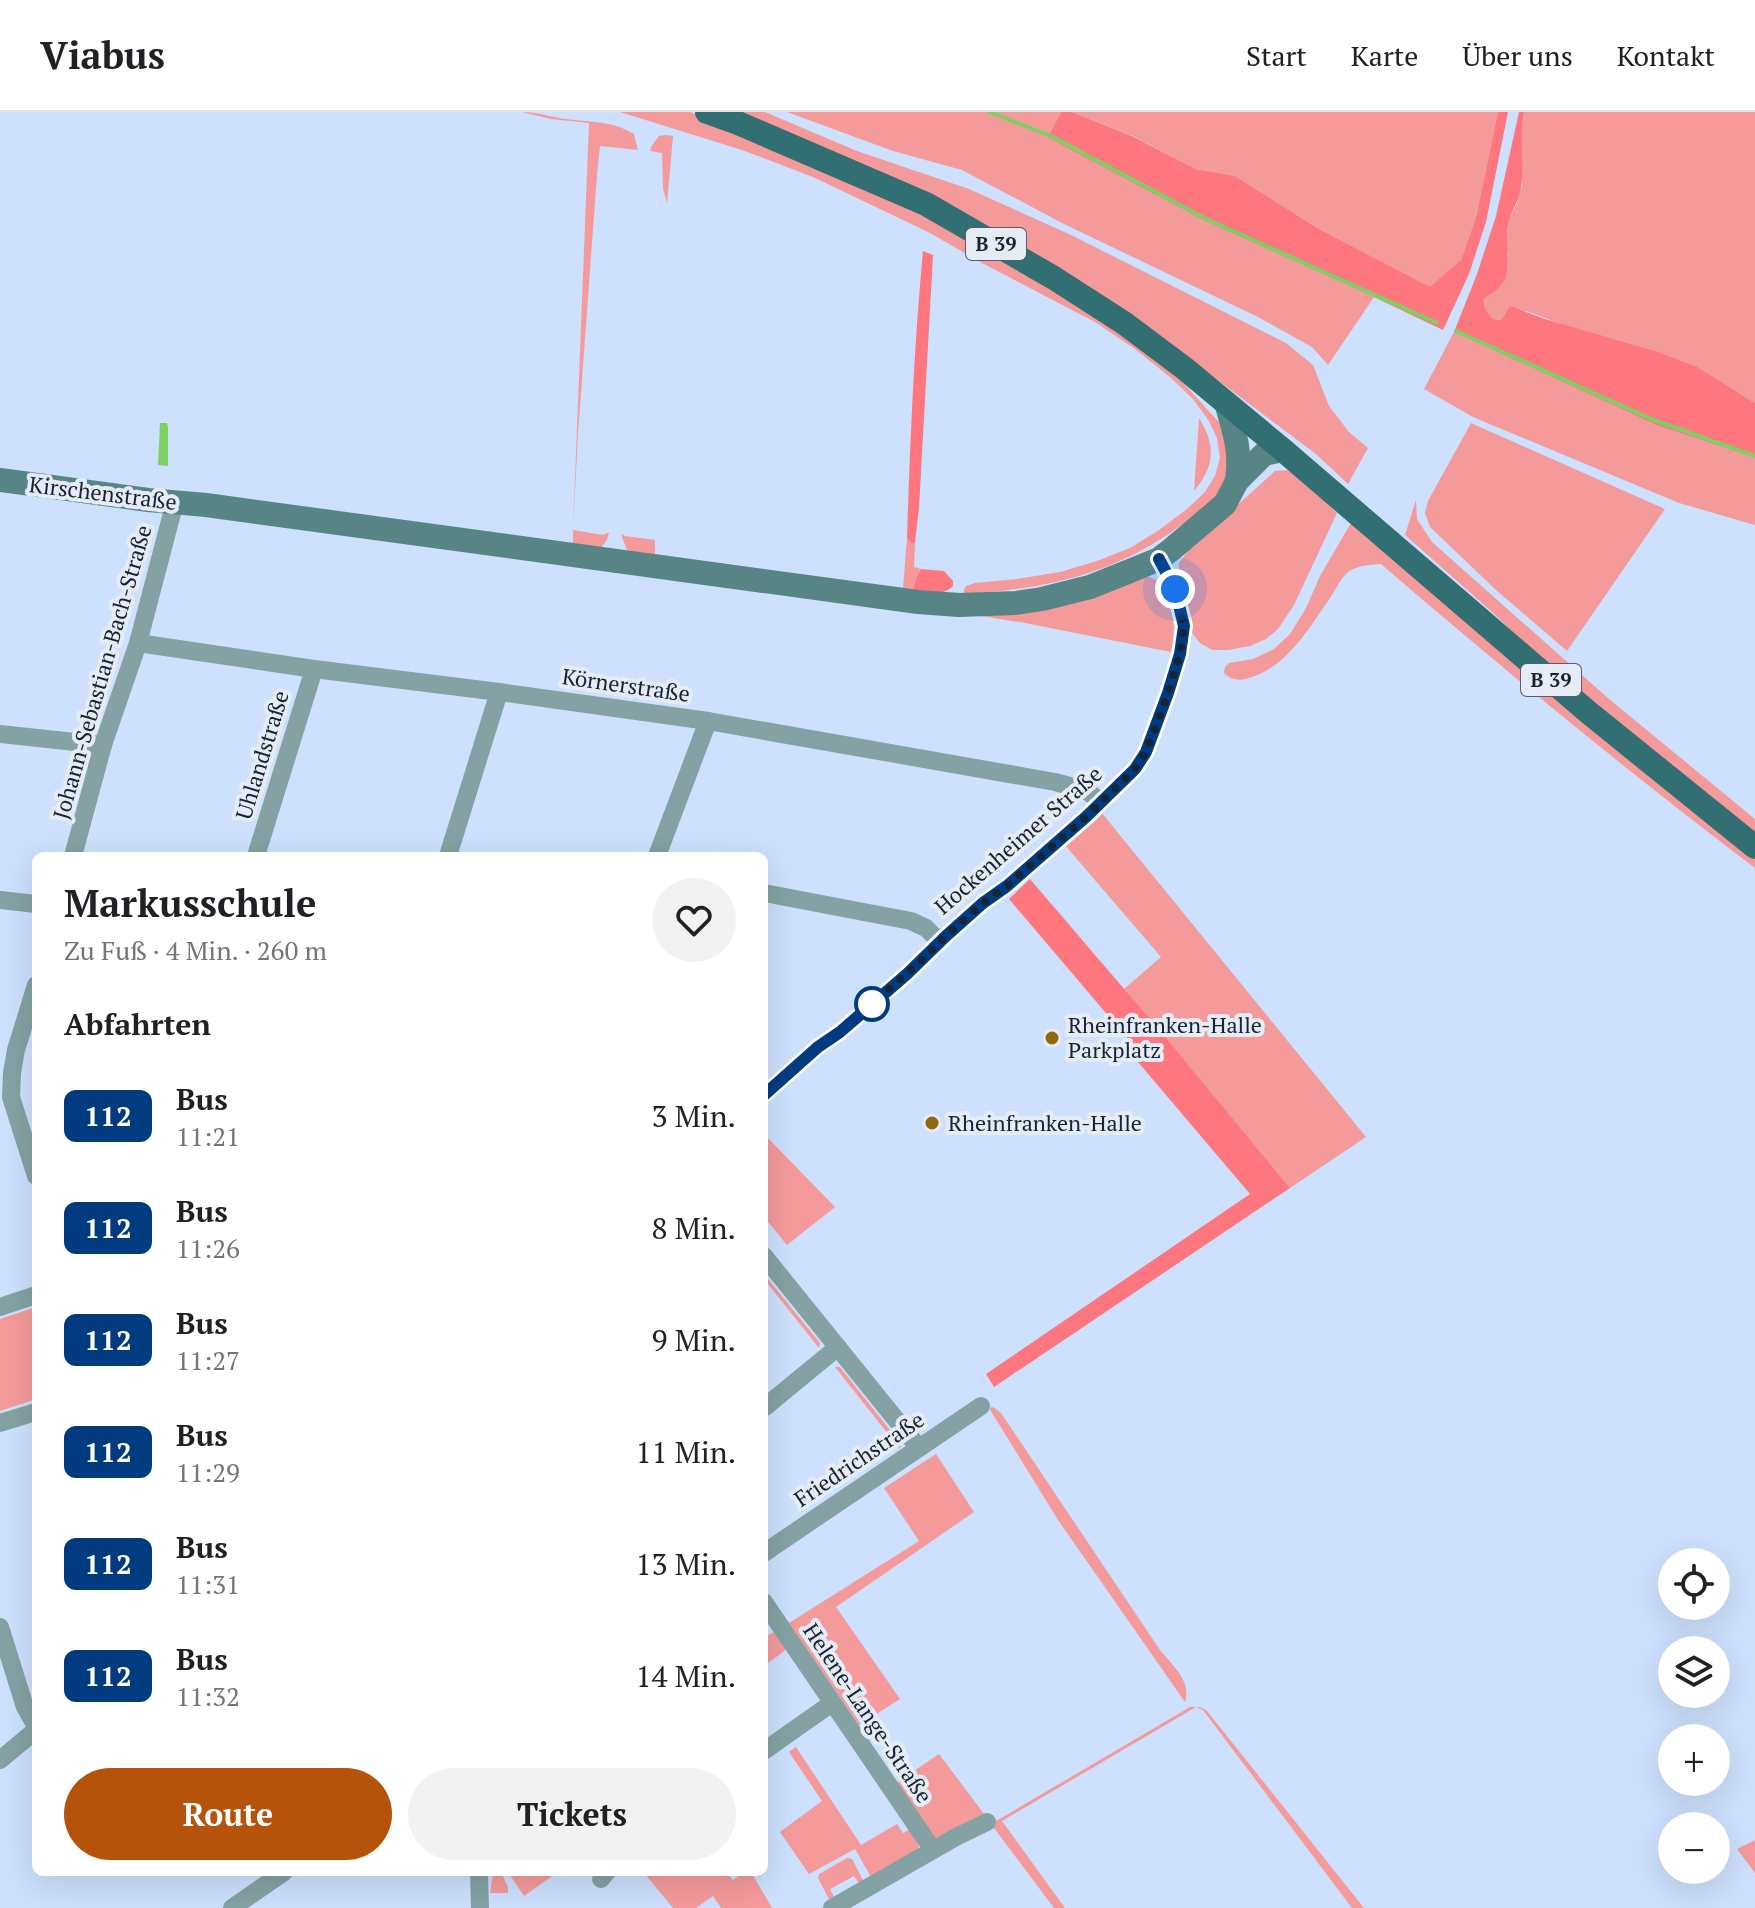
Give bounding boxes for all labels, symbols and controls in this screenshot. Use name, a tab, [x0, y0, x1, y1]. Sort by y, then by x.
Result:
text: Viabus	[40, 30, 165, 80]
text: Start	[1246, 37, 1307, 74]
text: Karte	[1351, 37, 1418, 74]
text: Über uns	[1462, 37, 1573, 74]
text: Kontakt	[1617, 37, 1715, 74]
road number: B 39	[966, 228, 1026, 260]
street label: Kirschenstraße	[28, 469, 179, 516]
street label: Johann-Sebastian-Bach-Straße	[46, 521, 157, 822]
your location	[1155, 569, 1195, 609]
street label: Körnerstraße	[560, 661, 692, 708]
road number: B 39	[1521, 664, 1581, 696]
street label: Uhlandstraße	[228, 687, 295, 823]
street label: Hockenheimer Straße	[928, 759, 1107, 920]
text: Markusschule	[64, 878, 316, 928]
button: heart	[652, 878, 736, 962]
text: Zu Fuß · 4 Min. · 260 m	[64, 933, 327, 967]
unlabelled marker	[855, 987, 889, 1021]
text: Abfahrten	[64, 1004, 211, 1044]
place label: Rheinfranken-Halle Parkplatz	[1068, 1010, 1262, 1064]
marker: Rheinfranken-Halle Parkplatz	[1043, 1029, 1061, 1047]
text: Bus	[176, 1079, 228, 1119]
text: 3 Min.	[651, 1096, 736, 1136]
text: 112	[84, 1097, 132, 1134]
place label: Rheinfranken-Halle	[948, 1108, 1142, 1137]
marker: Rheinfranken-Halle	[923, 1114, 941, 1132]
text: 11:21	[176, 1119, 240, 1153]
text: Bus	[176, 1191, 228, 1231]
text: 8 Min.	[651, 1208, 736, 1248]
text: 112	[84, 1209, 132, 1246]
text: 11:26	[176, 1231, 240, 1265]
text: Bus	[176, 1303, 228, 1343]
text: 9 Min.	[651, 1320, 736, 1360]
text: 112	[84, 1321, 132, 1358]
text: 11:27	[176, 1343, 240, 1377]
street label: Friedrichstraße	[788, 1404, 929, 1513]
text: Bus	[176, 1415, 228, 1455]
text: 11 Min.	[636, 1432, 736, 1472]
text: 112	[84, 1433, 132, 1470]
text: 11:29	[176, 1455, 240, 1489]
text: Bus	[176, 1527, 228, 1567]
text: 13 Min.	[636, 1544, 736, 1584]
text: 112	[84, 1545, 132, 1582]
map controls	[1658, 1548, 1730, 1884]
button: locate	[1658, 1548, 1730, 1620]
text: 11:31	[176, 1567, 240, 1601]
street label: Helene-Lange-Straße	[797, 1617, 939, 1808]
button: layers	[1658, 1636, 1730, 1708]
text: Bus	[176, 1639, 228, 1679]
text: 14 Min.	[636, 1656, 736, 1696]
text: 112	[84, 1657, 132, 1694]
text: 11:32	[176, 1679, 240, 1713]
button: +	[1658, 1724, 1730, 1796]
button: Route	[64, 1768, 392, 1860]
button: Tickets	[408, 1768, 736, 1860]
button: −	[1658, 1812, 1730, 1884]

